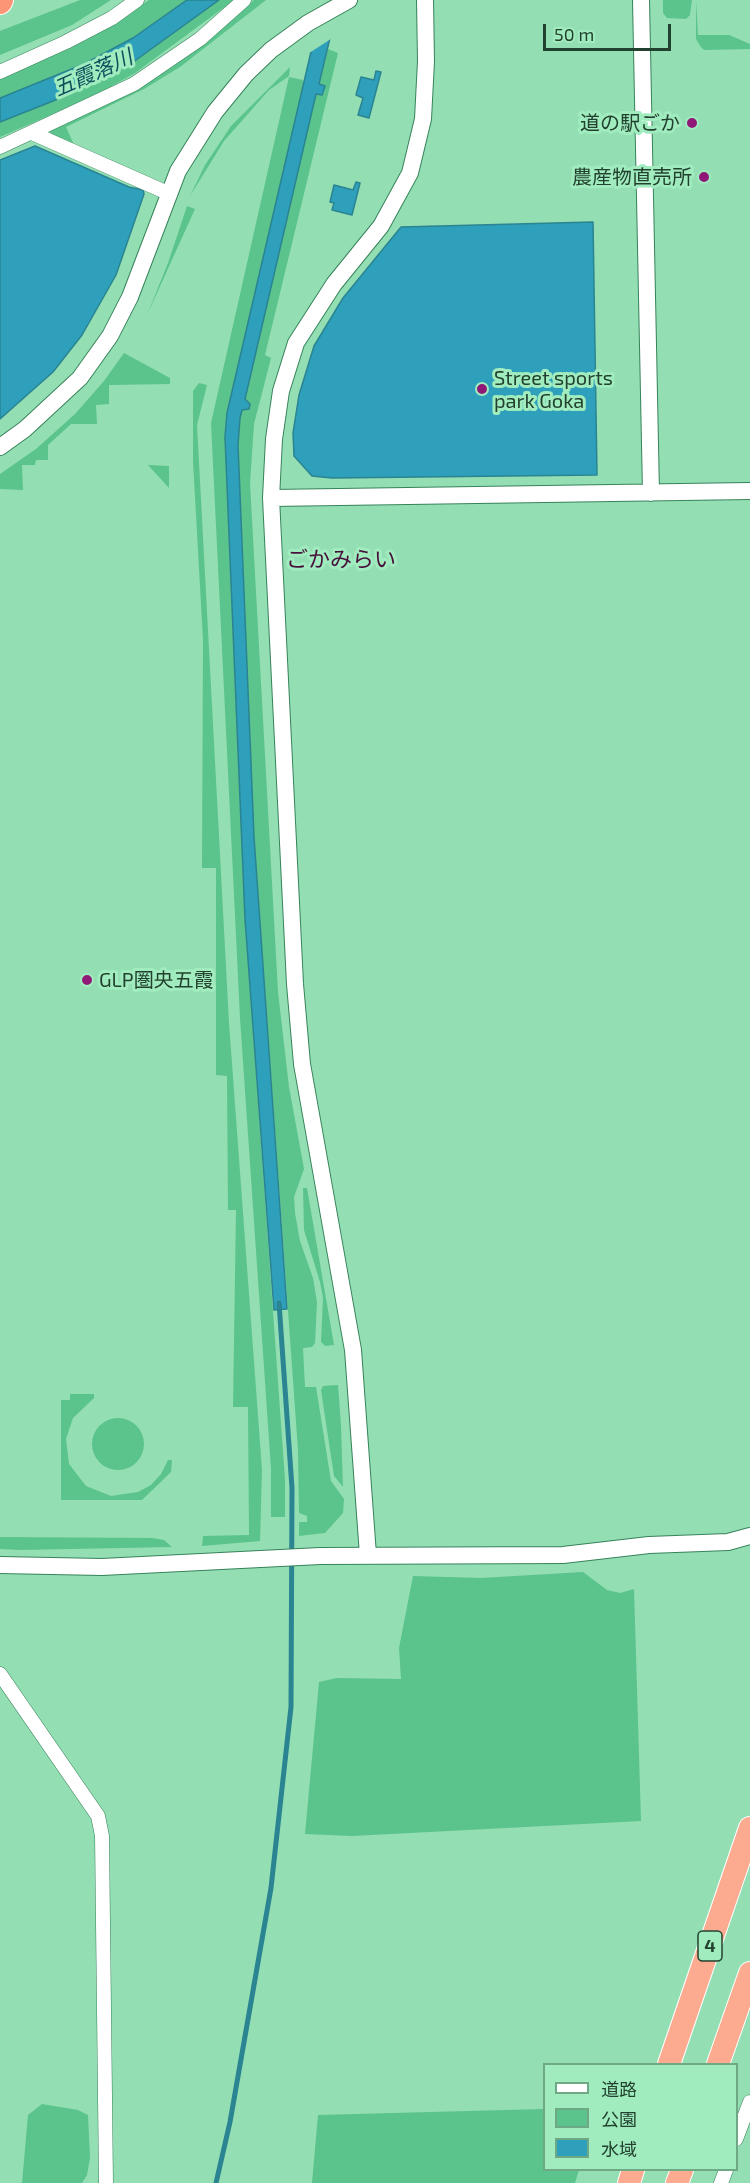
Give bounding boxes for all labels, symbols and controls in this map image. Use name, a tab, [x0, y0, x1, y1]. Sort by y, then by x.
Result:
scale bar	[546, 12, 674, 50]
text: 50 m	[554, 23, 594, 45]
water label: 五霞落川	[50, 44, 136, 102]
place label: 道の駅ごか	[580, 111, 680, 135]
marker: 道の駅ごか	[685, 116, 699, 130]
place label: 農産物直売所	[572, 165, 692, 189]
marker: 農産物直売所	[697, 170, 711, 184]
place label: Street sports park Goka	[494, 366, 613, 413]
marker: Street sports park Goka	[475, 382, 489, 396]
district label: ごかみらい	[286, 547, 396, 573]
place label: GLP圏央五霞	[99, 968, 214, 992]
marker: GLP圏央五霞	[80, 973, 94, 987]
road number: 4	[698, 1931, 722, 1961]
legend	[543, 2063, 738, 2171]
text: 道路	[601, 2078, 637, 2100]
text: 公園	[601, 2108, 637, 2130]
text: 水域	[601, 2138, 637, 2160]

